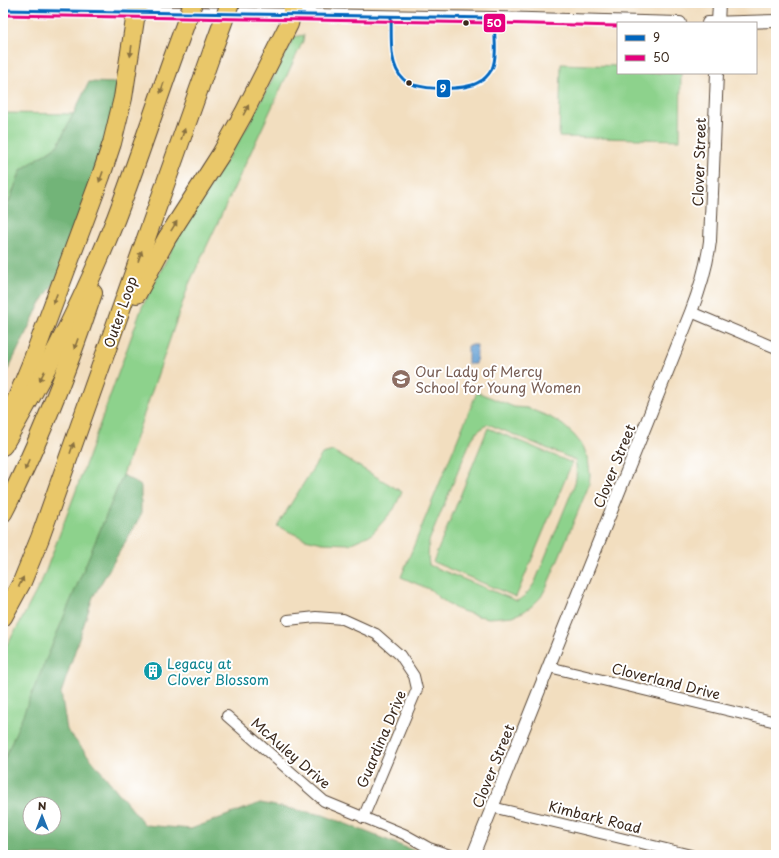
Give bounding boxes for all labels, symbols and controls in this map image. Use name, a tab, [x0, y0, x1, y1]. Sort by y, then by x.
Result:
line badge: 50	[483, 13, 506, 33]
text: 50	[486, 14, 502, 31]
unlabelled marker	[461, 18, 471, 28]
legend	[617, 22, 757, 74]
text: 9	[653, 28, 660, 46]
one-way arrow	[128, 45, 134, 57]
text: 50	[653, 48, 670, 66]
unlabelled marker	[404, 78, 414, 88]
line badge: 9	[436, 79, 451, 98]
text: 9	[440, 79, 447, 96]
one-way arrow	[159, 83, 165, 95]
one-way arrow	[242, 104, 249, 116]
street label: Clover Street	[687, 117, 711, 207]
one-way arrow	[180, 127, 186, 139]
one-way arrow	[97, 172, 103, 184]
one-way arrow	[171, 220, 178, 232]
one-way arrow	[137, 250, 143, 262]
street label: Outer Loop	[98, 273, 142, 351]
one-way arrow	[52, 294, 58, 306]
one-way arrow	[73, 339, 79, 351]
place label: Our Lady of Mercy School for Young Women	[415, 361, 581, 398]
school or university icon: Our Lady of Mercy School for Young Women	[390, 368, 412, 390]
one-way arrow	[39, 370, 46, 382]
street label: Clover Street	[588, 421, 641, 511]
one-way arrow	[70, 441, 76, 453]
one-way arrow	[24, 459, 30, 470]
one-way arrow	[18, 577, 24, 588]
place label: Legacy at Clover Blossom	[167, 653, 269, 690]
street label: Cloverland Drive	[609, 657, 723, 705]
building icon: Legacy at Clover Blossom	[142, 660, 164, 682]
street label: Guardina Drive	[351, 687, 411, 791]
street label: McAuley Drive	[247, 712, 335, 794]
street label: Clover Street	[467, 721, 520, 811]
street label: Kimbark Road	[546, 795, 644, 839]
north arrow	[22, 796, 62, 836]
text: N	[38, 797, 47, 814]

